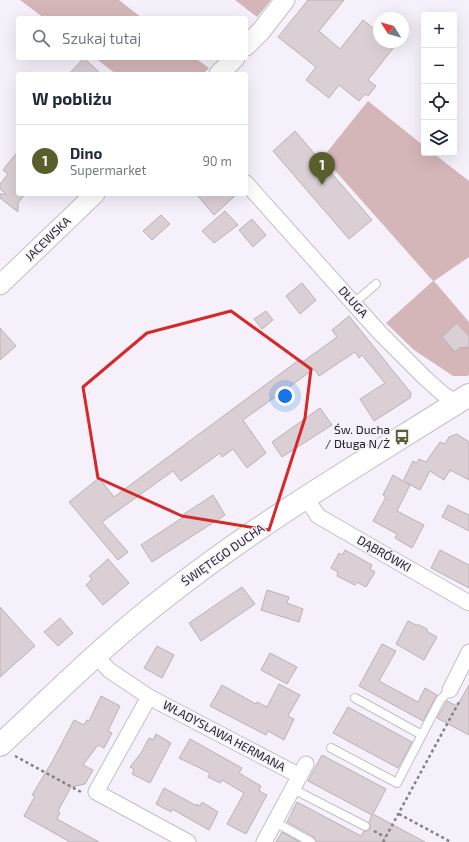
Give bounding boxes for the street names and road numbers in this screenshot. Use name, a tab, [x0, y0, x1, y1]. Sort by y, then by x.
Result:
street label: JACEWSKA	[22, 213, 73, 263]
street label: DŁUGA	[336, 283, 372, 320]
street label: ŚWIĘTEGO DUCHA	[178, 520, 267, 588]
street label: DĄBRÓWKI	[355, 532, 414, 574]
street label: WŁADYSŁAWA HERMANA	[161, 697, 289, 774]

